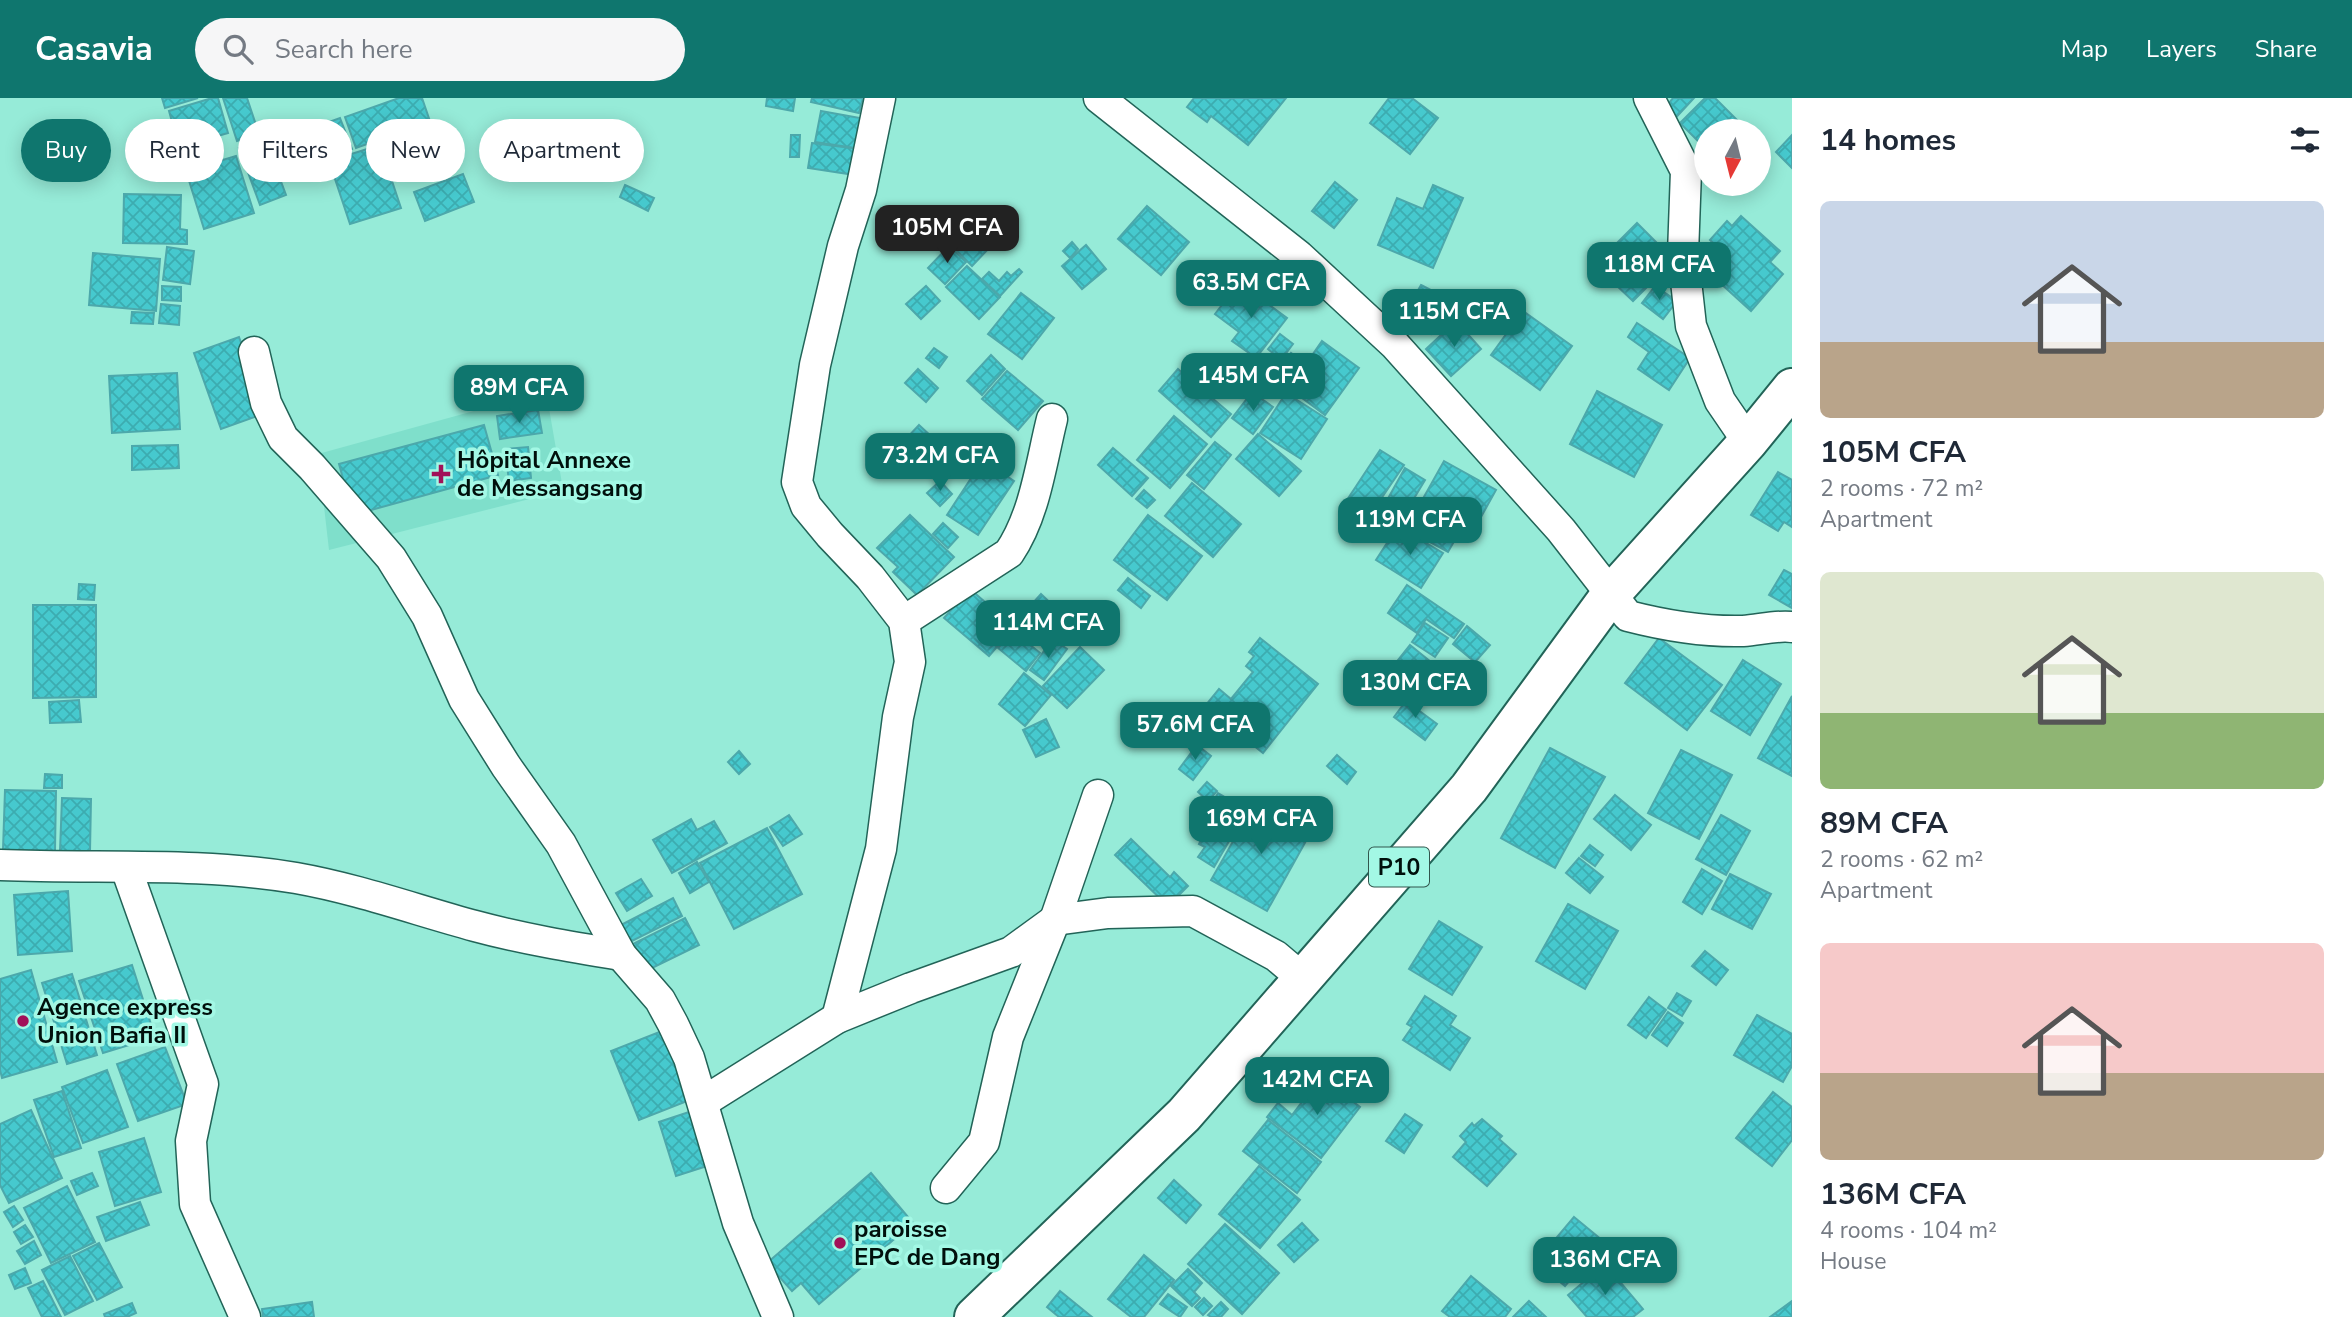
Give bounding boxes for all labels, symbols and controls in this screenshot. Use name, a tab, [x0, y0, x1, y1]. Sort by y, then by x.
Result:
search box	[195, 18, 685, 81]
text: Casavia	[35, 27, 153, 72]
icon: search	[219, 30, 257, 68]
text: Search here	[275, 32, 413, 67]
text: Map	[2061, 33, 2108, 65]
text: Layers	[2146, 33, 2217, 65]
text: Share	[2255, 33, 2317, 65]
chip: Buy	[21, 119, 111, 182]
chip: Rent	[125, 119, 224, 182]
chip: Filters	[238, 119, 352, 182]
chip: New	[366, 119, 465, 182]
chip: Apartment	[479, 119, 644, 182]
north arrow	[1694, 119, 1771, 196]
map controls	[1694, 119, 1771, 196]
text: 14 homes	[1820, 120, 1956, 161]
icon: filters	[2286, 121, 2324, 159]
pin: 105M CFA	[875, 206, 1019, 265]
text: 105M CFA	[891, 212, 1003, 243]
pin: 118M CFA	[1587, 242, 1731, 302]
icon: home	[2009, 246, 2135, 372]
text: 118M CFA	[1603, 249, 1715, 280]
pin: 63.5M CFA	[1171, 260, 1331, 320]
text: 63.5M CFA	[1192, 267, 1310, 298]
pin: 115M CFA	[1382, 289, 1526, 349]
text: 115M CFA	[1398, 296, 1510, 327]
pin: 145M CFA	[1181, 354, 1325, 413]
text: 145M CFA	[1197, 360, 1309, 391]
pin: 89M CFA	[454, 366, 584, 425]
text: 89M CFA	[470, 372, 568, 403]
text: 105M CFA	[1820, 432, 1966, 473]
pin: 73.2M CFA	[860, 434, 1020, 493]
text: 73.2M CFA	[881, 440, 999, 471]
place label: Hôpital Annexe de Messangsang	[457, 444, 643, 504]
marker: Hôpital Annexe de Messangsang	[431, 464, 451, 484]
text: 2 rooms · 72 m²	[1820, 473, 1983, 504]
pin: 119M CFA	[1338, 498, 1482, 557]
text: 119M CFA	[1354, 504, 1466, 535]
text: Apartment	[1820, 504, 1932, 535]
pin: 114M CFA	[976, 601, 1120, 660]
text: 114M CFA	[992, 607, 1104, 638]
icon: home	[2009, 617, 2135, 743]
pin: 130M CFA	[1343, 660, 1487, 720]
text: 130M CFA	[1359, 667, 1471, 698]
pin: 57.6M CFA	[1115, 702, 1275, 762]
text: 57.6M CFA	[1136, 709, 1254, 740]
pin: 169M CFA	[1189, 796, 1333, 856]
text: 169M CFA	[1205, 803, 1317, 834]
text: 89M CFA	[1820, 803, 1948, 844]
text: 2 rooms · 62 m²	[1820, 844, 1983, 875]
road number: P10	[1369, 848, 1429, 887]
text: Apartment	[1820, 875, 1932, 906]
icon: home	[2009, 988, 2135, 1114]
place label: Agence express Union Bafia II	[37, 991, 213, 1051]
marker: Agence express Union Bafia II	[15, 1013, 31, 1029]
pin: 142M CFA	[1245, 1058, 1389, 1117]
text: 142M CFA	[1261, 1064, 1373, 1095]
text: 136M CFA	[1820, 1174, 1966, 1215]
place label: paroisse EPC de Dang	[854, 1213, 1000, 1273]
text: 4 rooms · 104 m²	[1820, 1215, 1997, 1246]
marker: paroisse EPC de Dang	[832, 1235, 848, 1251]
pin: 136M CFA	[1533, 1238, 1677, 1297]
text: 136M CFA	[1549, 1244, 1661, 1275]
text: House	[1820, 1246, 1887, 1277]

